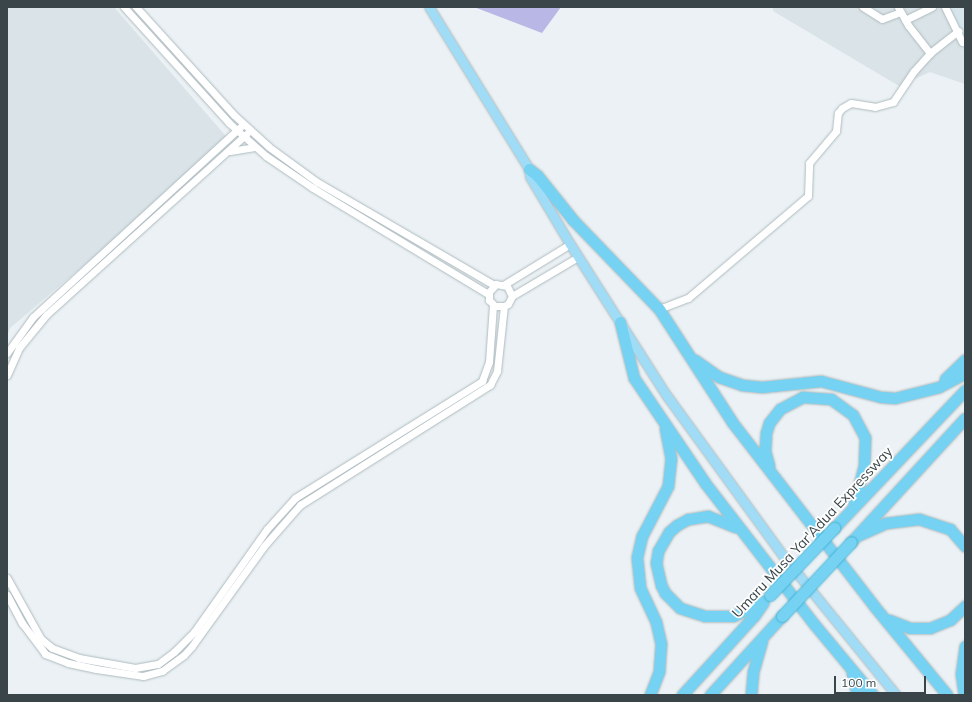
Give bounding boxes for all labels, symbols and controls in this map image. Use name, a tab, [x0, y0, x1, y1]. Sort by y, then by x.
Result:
street label: Umaru Musa Yar'Adua Expressway	[728, 443, 896, 621]
scale bar	[836, 668, 928, 694]
text: 100 m	[841, 675, 876, 690]

